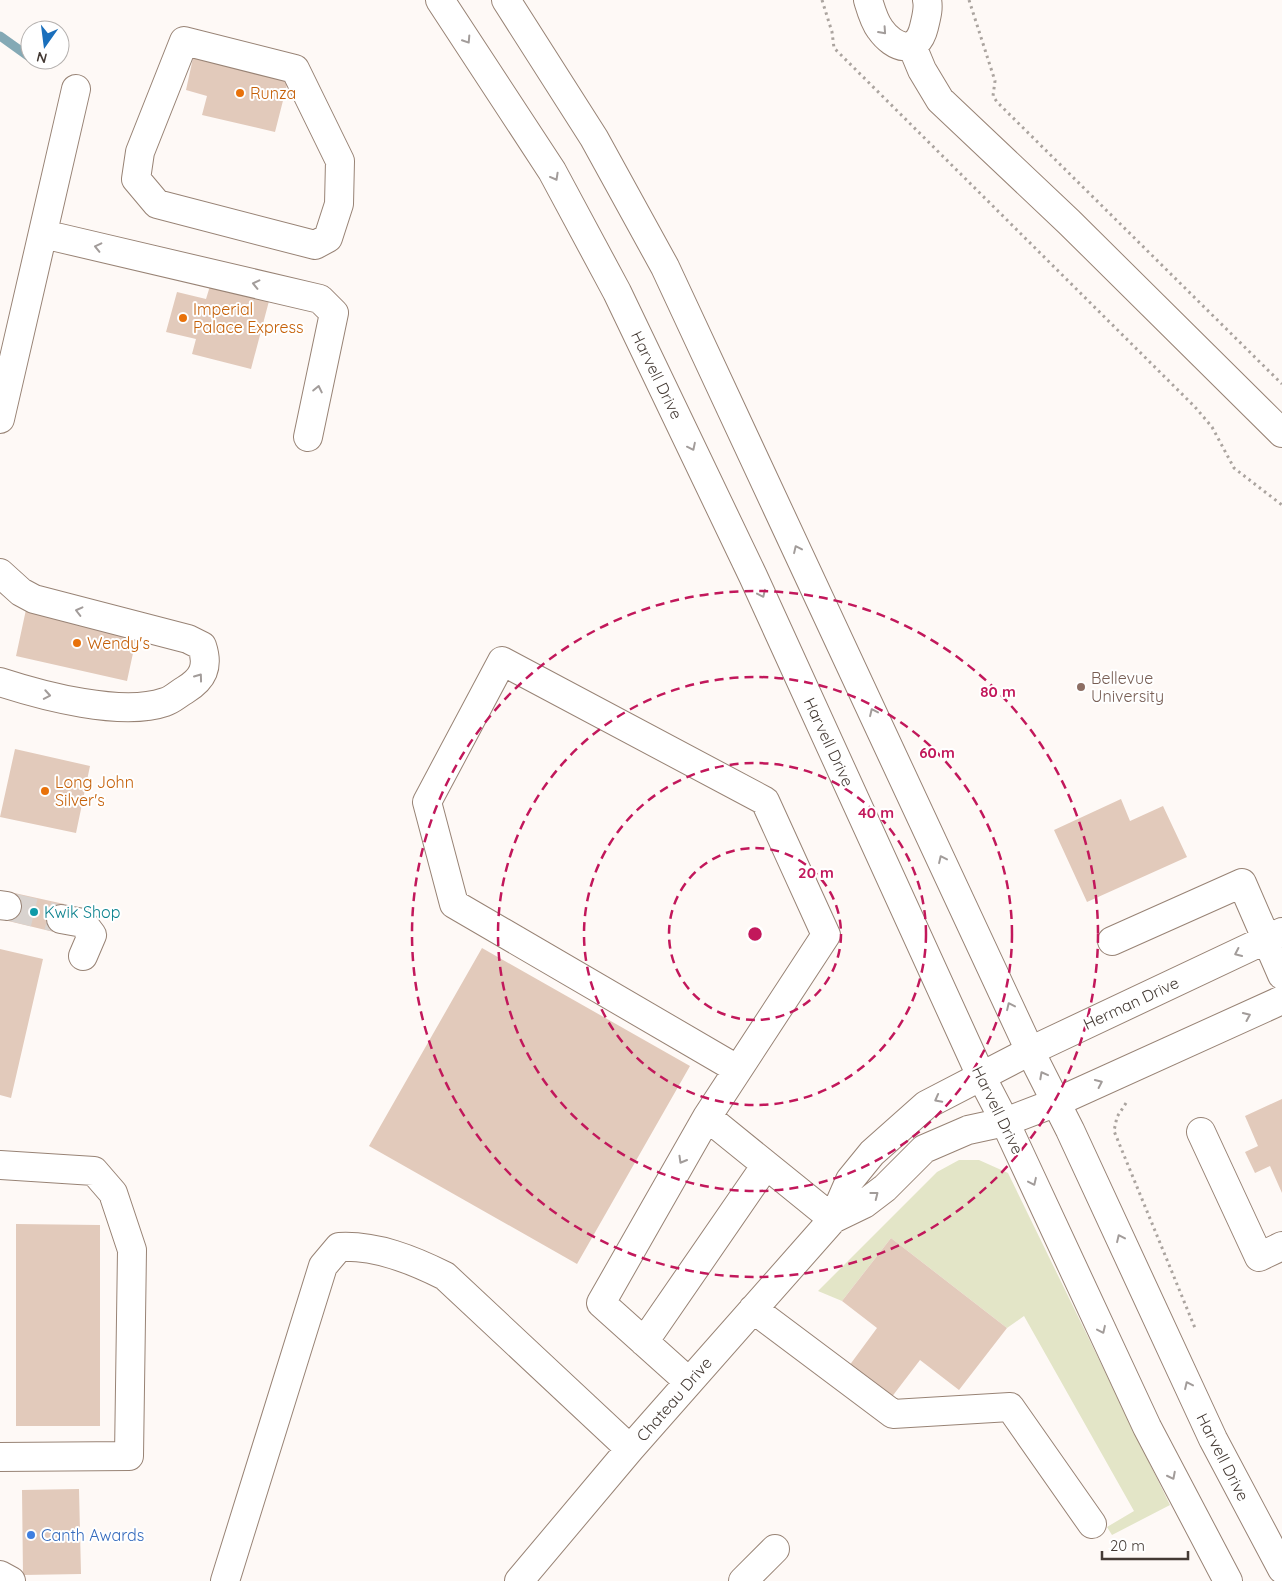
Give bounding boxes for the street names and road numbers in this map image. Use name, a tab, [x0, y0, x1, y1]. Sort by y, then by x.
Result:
street label: Harvell Drive	[627, 328, 687, 422]
street label: Harvell Drive	[800, 694, 858, 790]
street label: Herman Drive	[1080, 972, 1182, 1034]
street label: Harvell Drive	[968, 1063, 1028, 1157]
street label: Chateau Drive	[632, 1353, 716, 1445]
street label: Harvell Drive	[1192, 1410, 1254, 1504]

